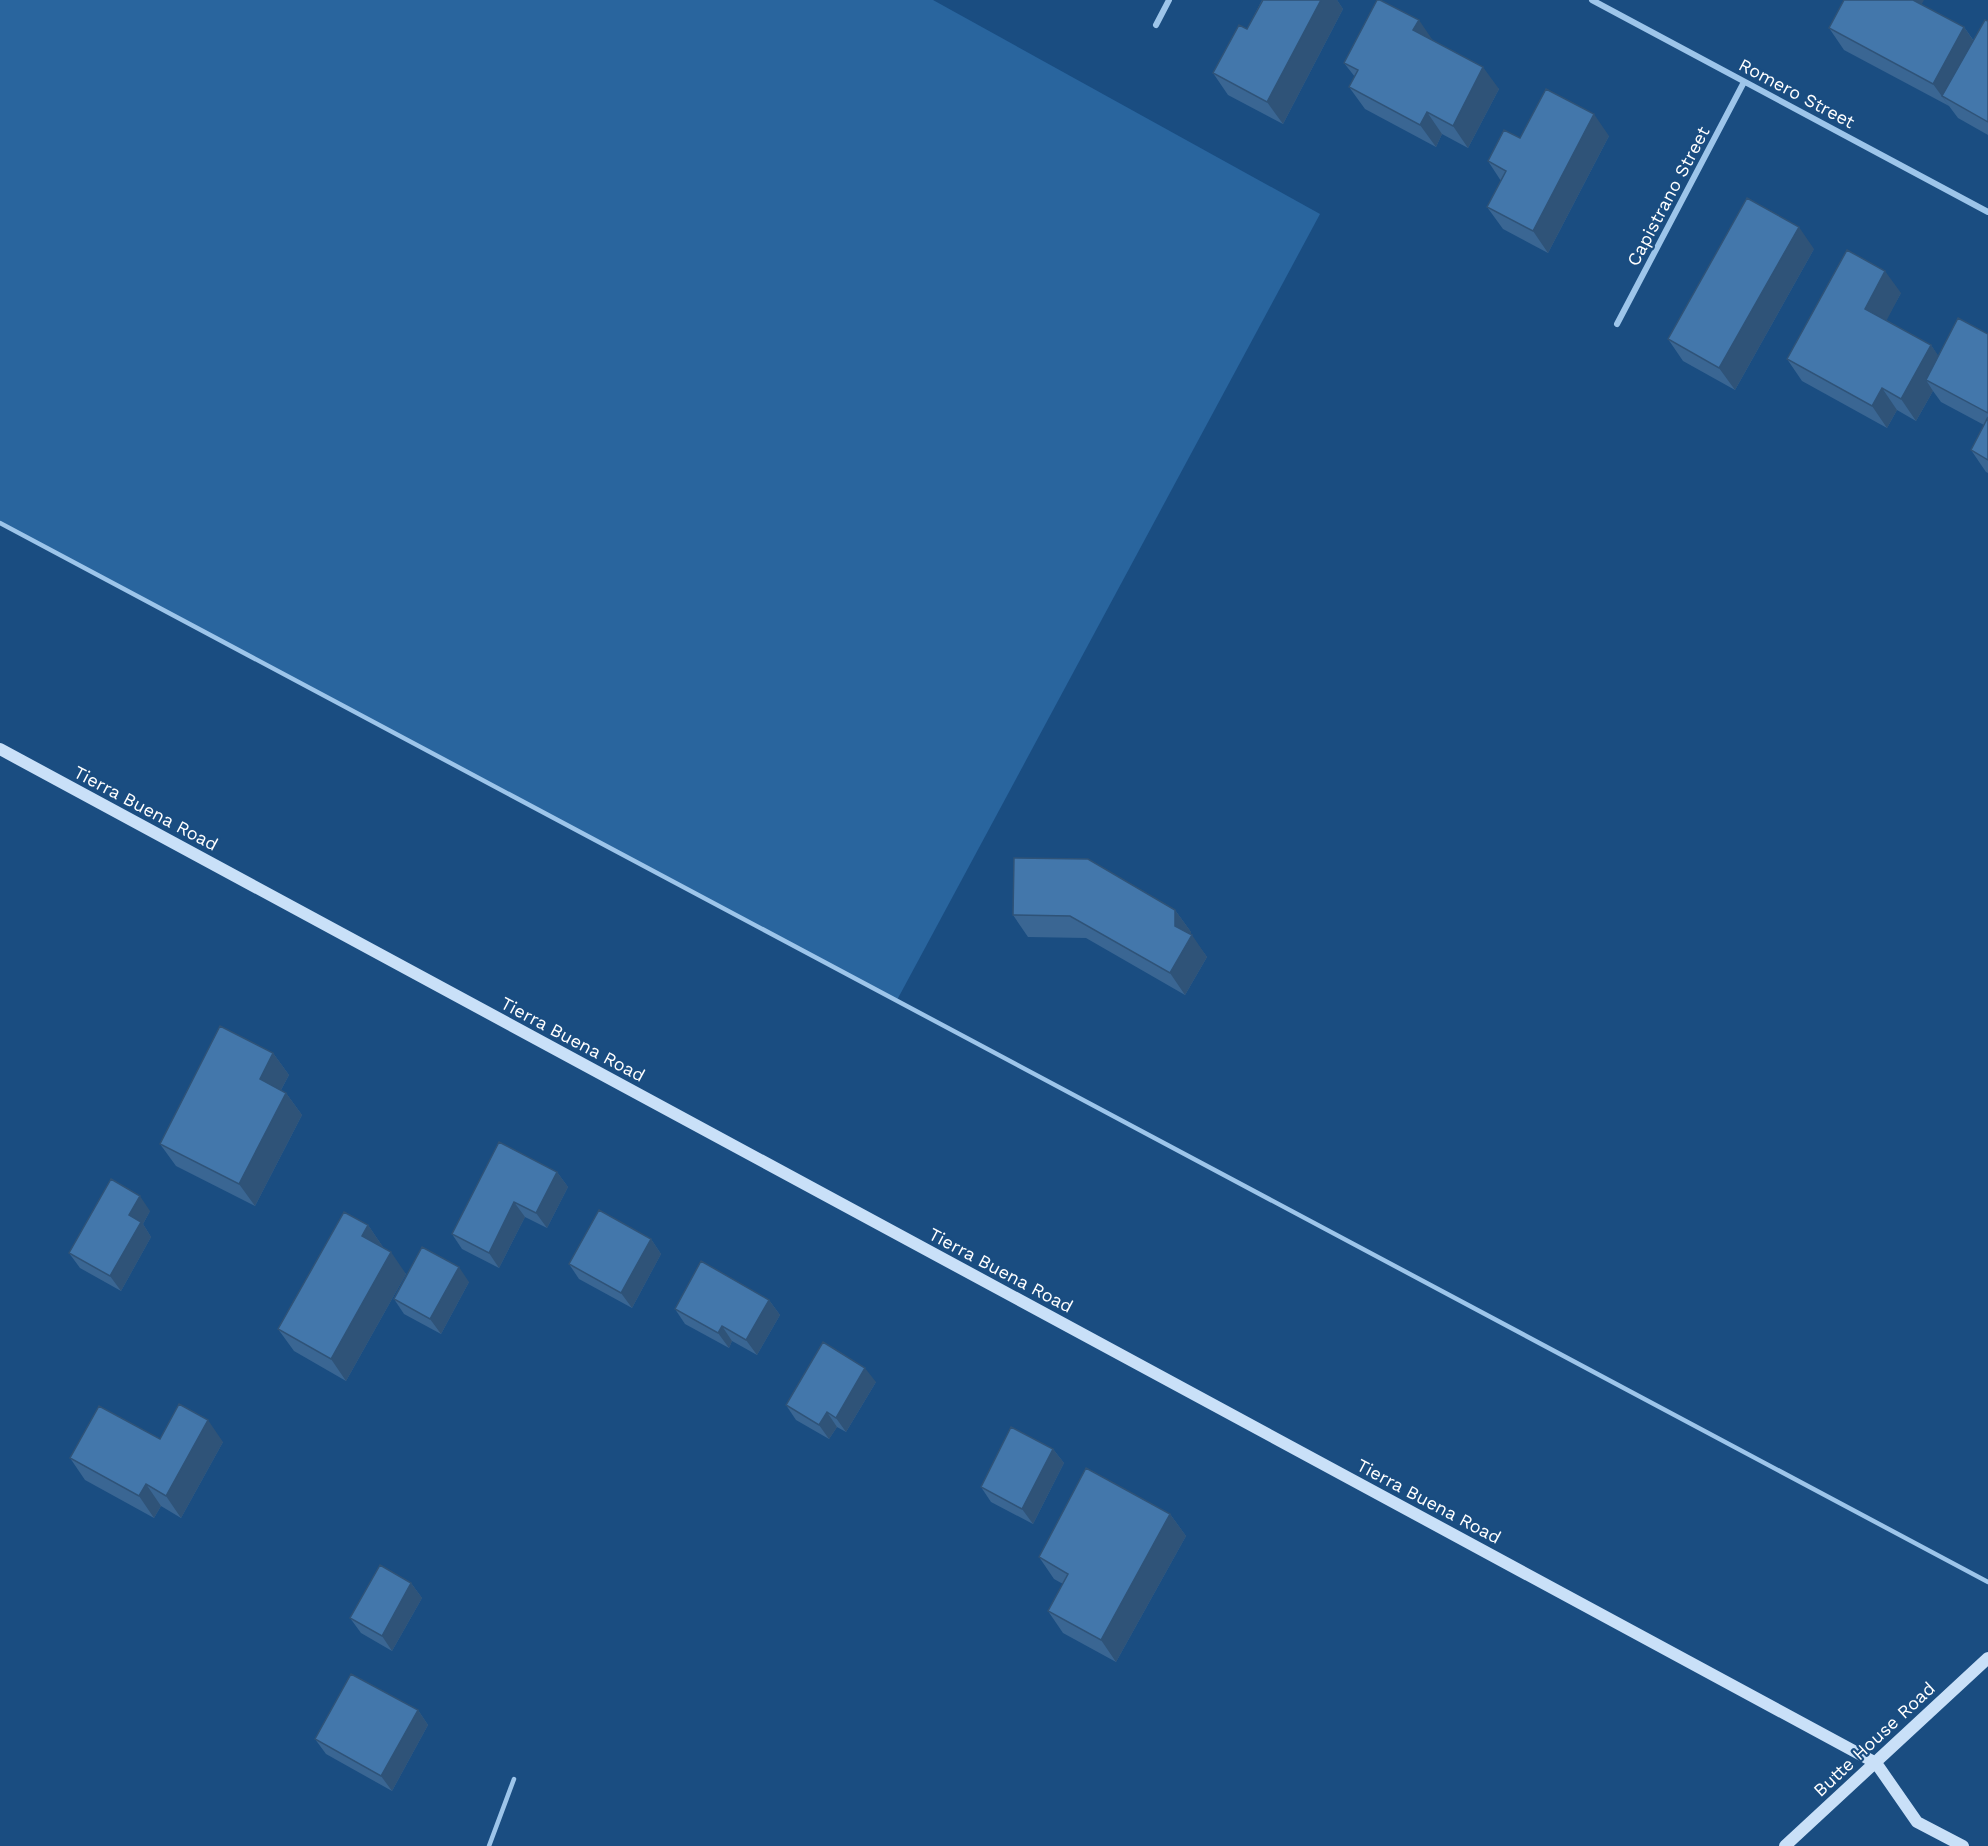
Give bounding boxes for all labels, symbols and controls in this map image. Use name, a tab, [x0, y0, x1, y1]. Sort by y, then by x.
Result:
street label: Romero Street	[1735, 54, 1859, 133]
street label: Capistrano Street	[1622, 122, 1714, 269]
street label: Tierra Buena Road	[70, 761, 222, 855]
street label: Tierra Buena Road	[497, 992, 649, 1086]
street label: Tierra Buena Road	[925, 1223, 1077, 1317]
street label: Tierra Buena Road	[1353, 1454, 1505, 1548]
street label: Butte House Road	[1809, 1677, 1939, 1801]

